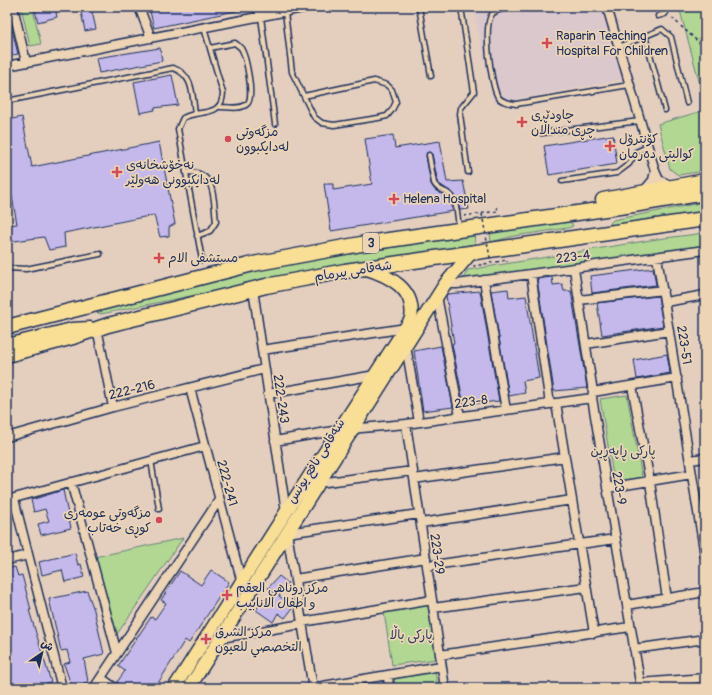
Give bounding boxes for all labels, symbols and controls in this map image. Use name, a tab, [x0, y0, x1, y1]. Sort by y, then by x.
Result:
place label: Raparin Teaching Hospital For Children	[556, 28, 668, 59]
marker: Raparin Teaching Hospital For Children	[541, 37, 553, 49]
place label: چاودێری چڕی منداڵان	[531, 107, 596, 140]
marker: چاودێری چڕی منداڵان	[516, 116, 528, 128]
place label: مزگەوتی لەدایکبوون	[236, 124, 289, 156]
place label: کۆنترۆل کوالیتی دەرمان	[619, 131, 694, 163]
marker: مزگەوتی لەدایکبوون	[223, 134, 233, 144]
marker: کۆنترۆل کوالیتی دەرمان	[604, 140, 616, 152]
place label: نەخۆشخانەی لەدایکبوونی هەولێر	[125, 157, 220, 189]
marker: نەخۆشخانەی لەدایکبوونی هەولێر	[111, 166, 123, 178]
place label: Helena Hospital	[403, 191, 486, 207]
marker: Helena Hospital	[388, 193, 400, 205]
road number: 3	[363, 233, 379, 253]
street label: 223-4	[555, 247, 592, 267]
place label: مستشفى الام	[168, 250, 238, 268]
marker: مستشفى الام	[153, 252, 165, 264]
street label: شەقامی پیرمام	[313, 257, 393, 287]
street label: 223-51	[673, 324, 695, 366]
street label: 222-243	[270, 373, 292, 425]
street label: 222-216	[107, 377, 157, 403]
street label: 223-8	[453, 392, 489, 412]
street label: شەقامی نافع یونس	[284, 416, 350, 507]
park label: پارکی ڕاپەڕین	[590, 443, 656, 461]
street label: 222-241	[213, 458, 241, 508]
street label: 223-9	[608, 470, 630, 506]
place label: مزگەوتی عومەری کوڕی خەتاب	[64, 505, 151, 538]
marker: مزگەوتی عومەری کوڕی خەتاب	[154, 515, 164, 525]
street label: 223-29	[426, 533, 448, 576]
place label: مركز روناهي العقم و اطفال الانابيب	[236, 580, 328, 611]
marker: مركز روناهي العقم و اطفال الانابيب	[221, 589, 233, 601]
place label: مركز الشرق التخصصي للعيون	[215, 624, 302, 658]
park label: پارکی باڵا	[389, 625, 433, 644]
north arrow	[22, 633, 62, 673]
marker: مركز الشرق التخصصي للعيون	[200, 633, 212, 645]
text: ش	[39, 636, 56, 654]

